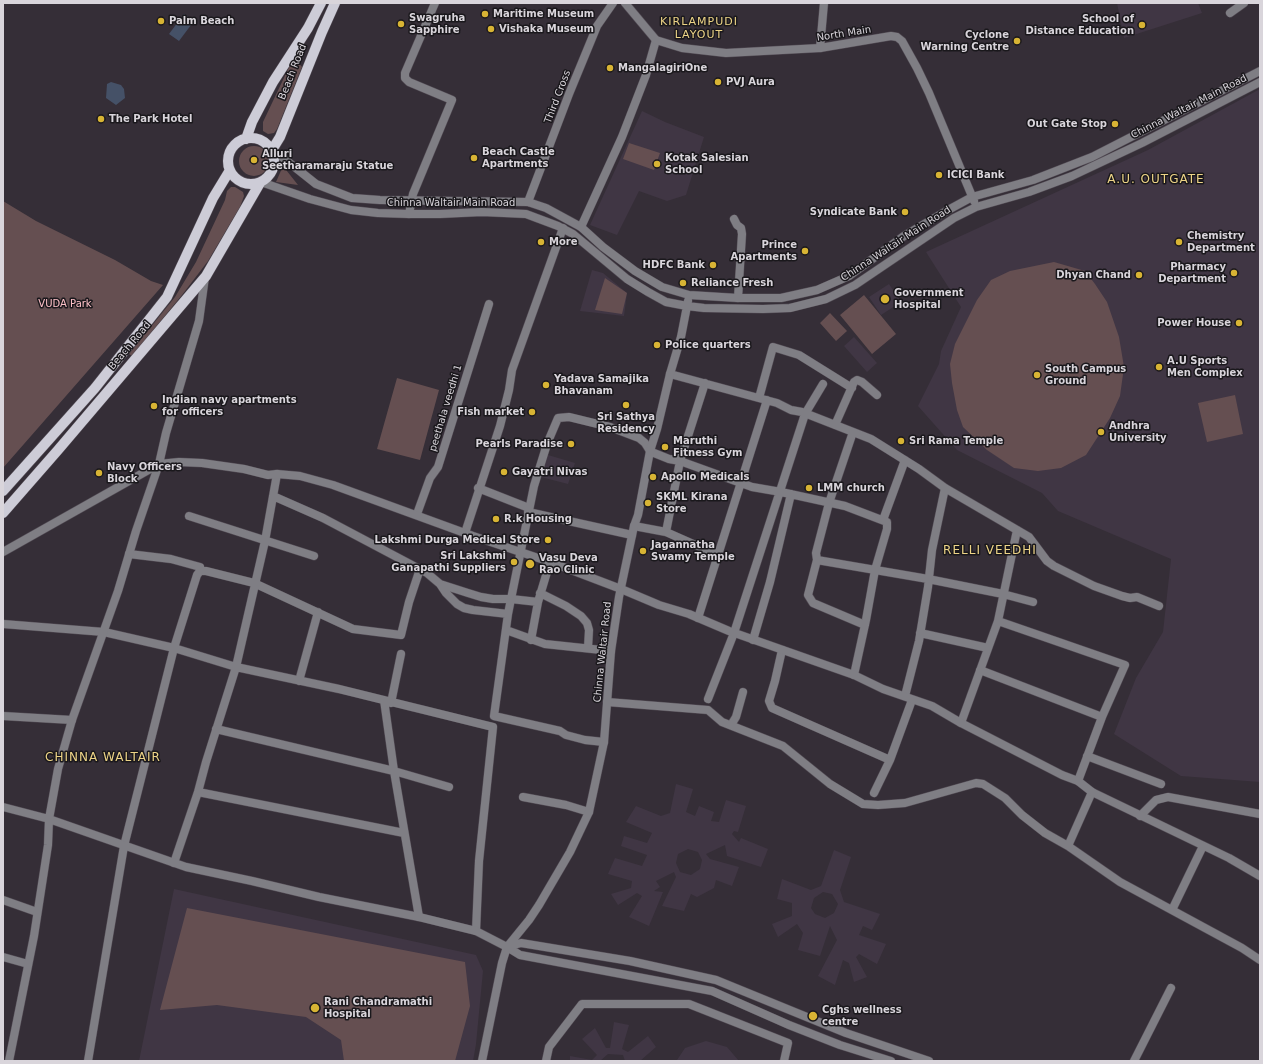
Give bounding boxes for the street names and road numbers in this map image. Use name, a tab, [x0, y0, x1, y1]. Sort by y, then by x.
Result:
street label: North Main	[816, 24, 872, 44]
street label: Beach Road	[276, 42, 310, 102]
street label: Third Cross	[542, 69, 574, 125]
street label: Chinna Waltair Main Road	[1129, 72, 1249, 142]
street label: Chinna Waltair Main Road	[387, 197, 515, 209]
street label: Chinna Waltair Main Road	[839, 204, 953, 284]
street label: Beach Road	[106, 319, 154, 373]
street label: peethala veedhi 1	[427, 363, 465, 453]
street label: Chinna Waltair Road	[592, 601, 614, 703]

